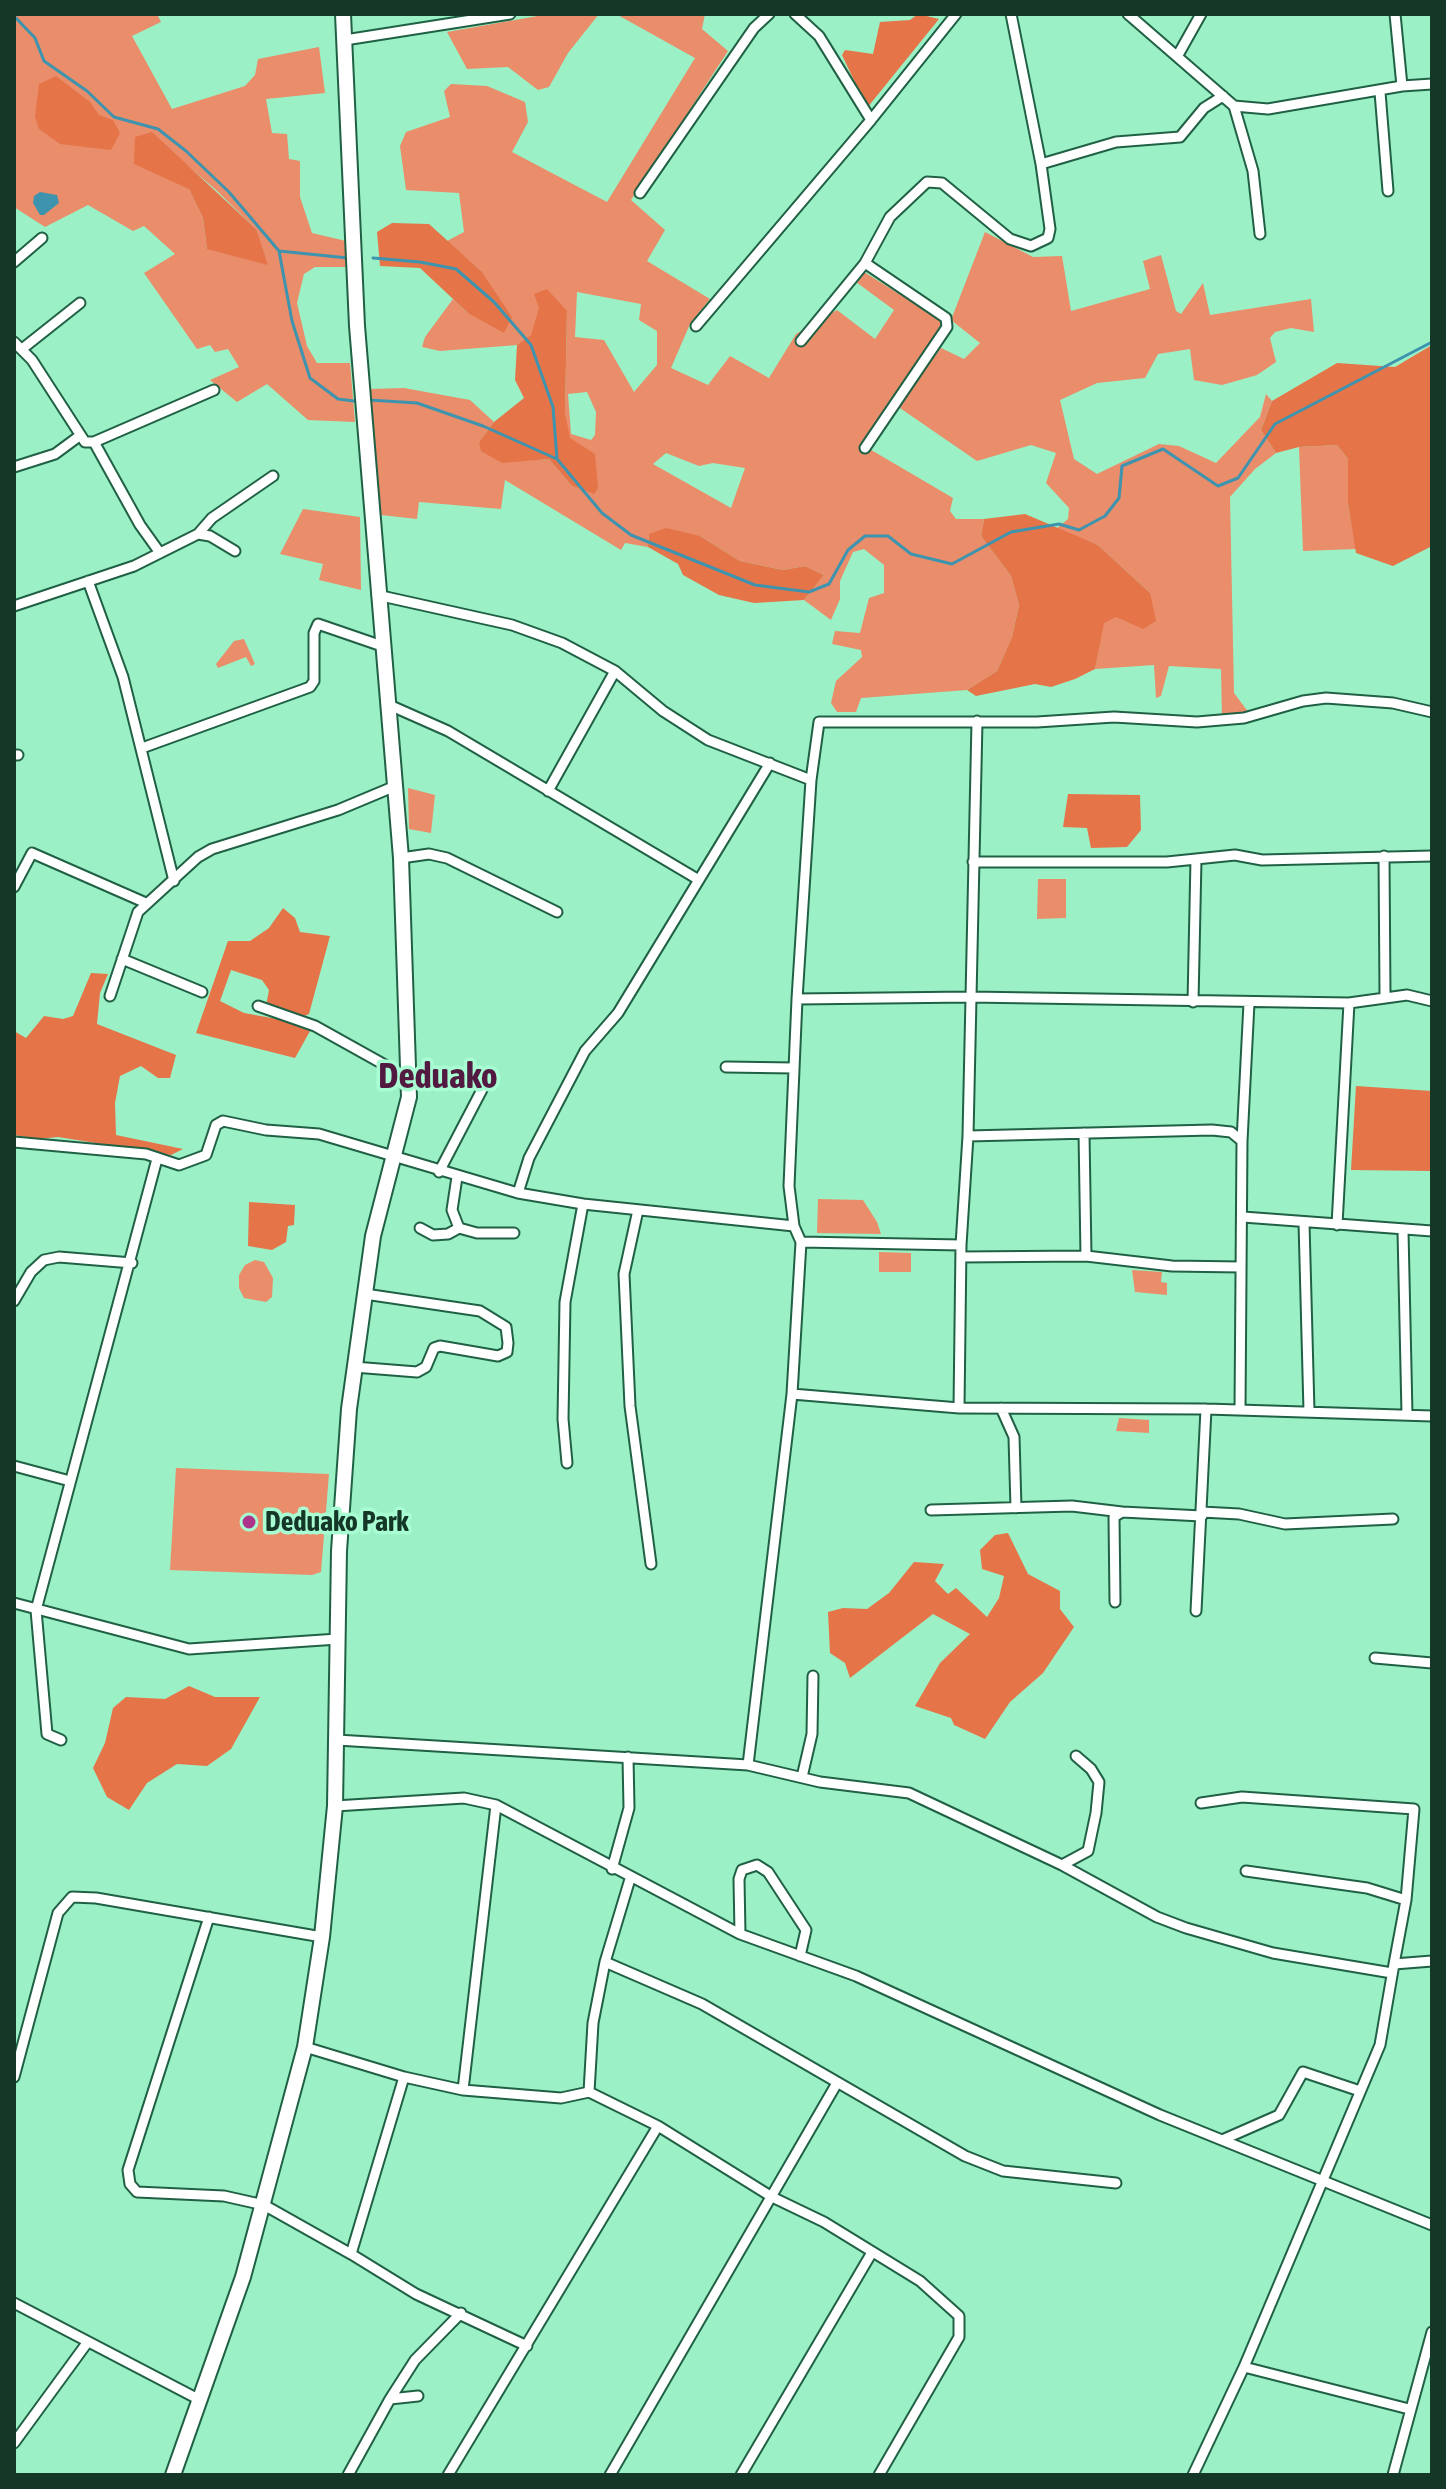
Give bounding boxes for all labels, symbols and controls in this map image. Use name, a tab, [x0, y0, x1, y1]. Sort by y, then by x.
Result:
district label: Deduako	[378, 1055, 498, 1099]
place label: Deduako Park	[265, 1505, 409, 1539]
marker: Deduako Park	[240, 1513, 258, 1531]

